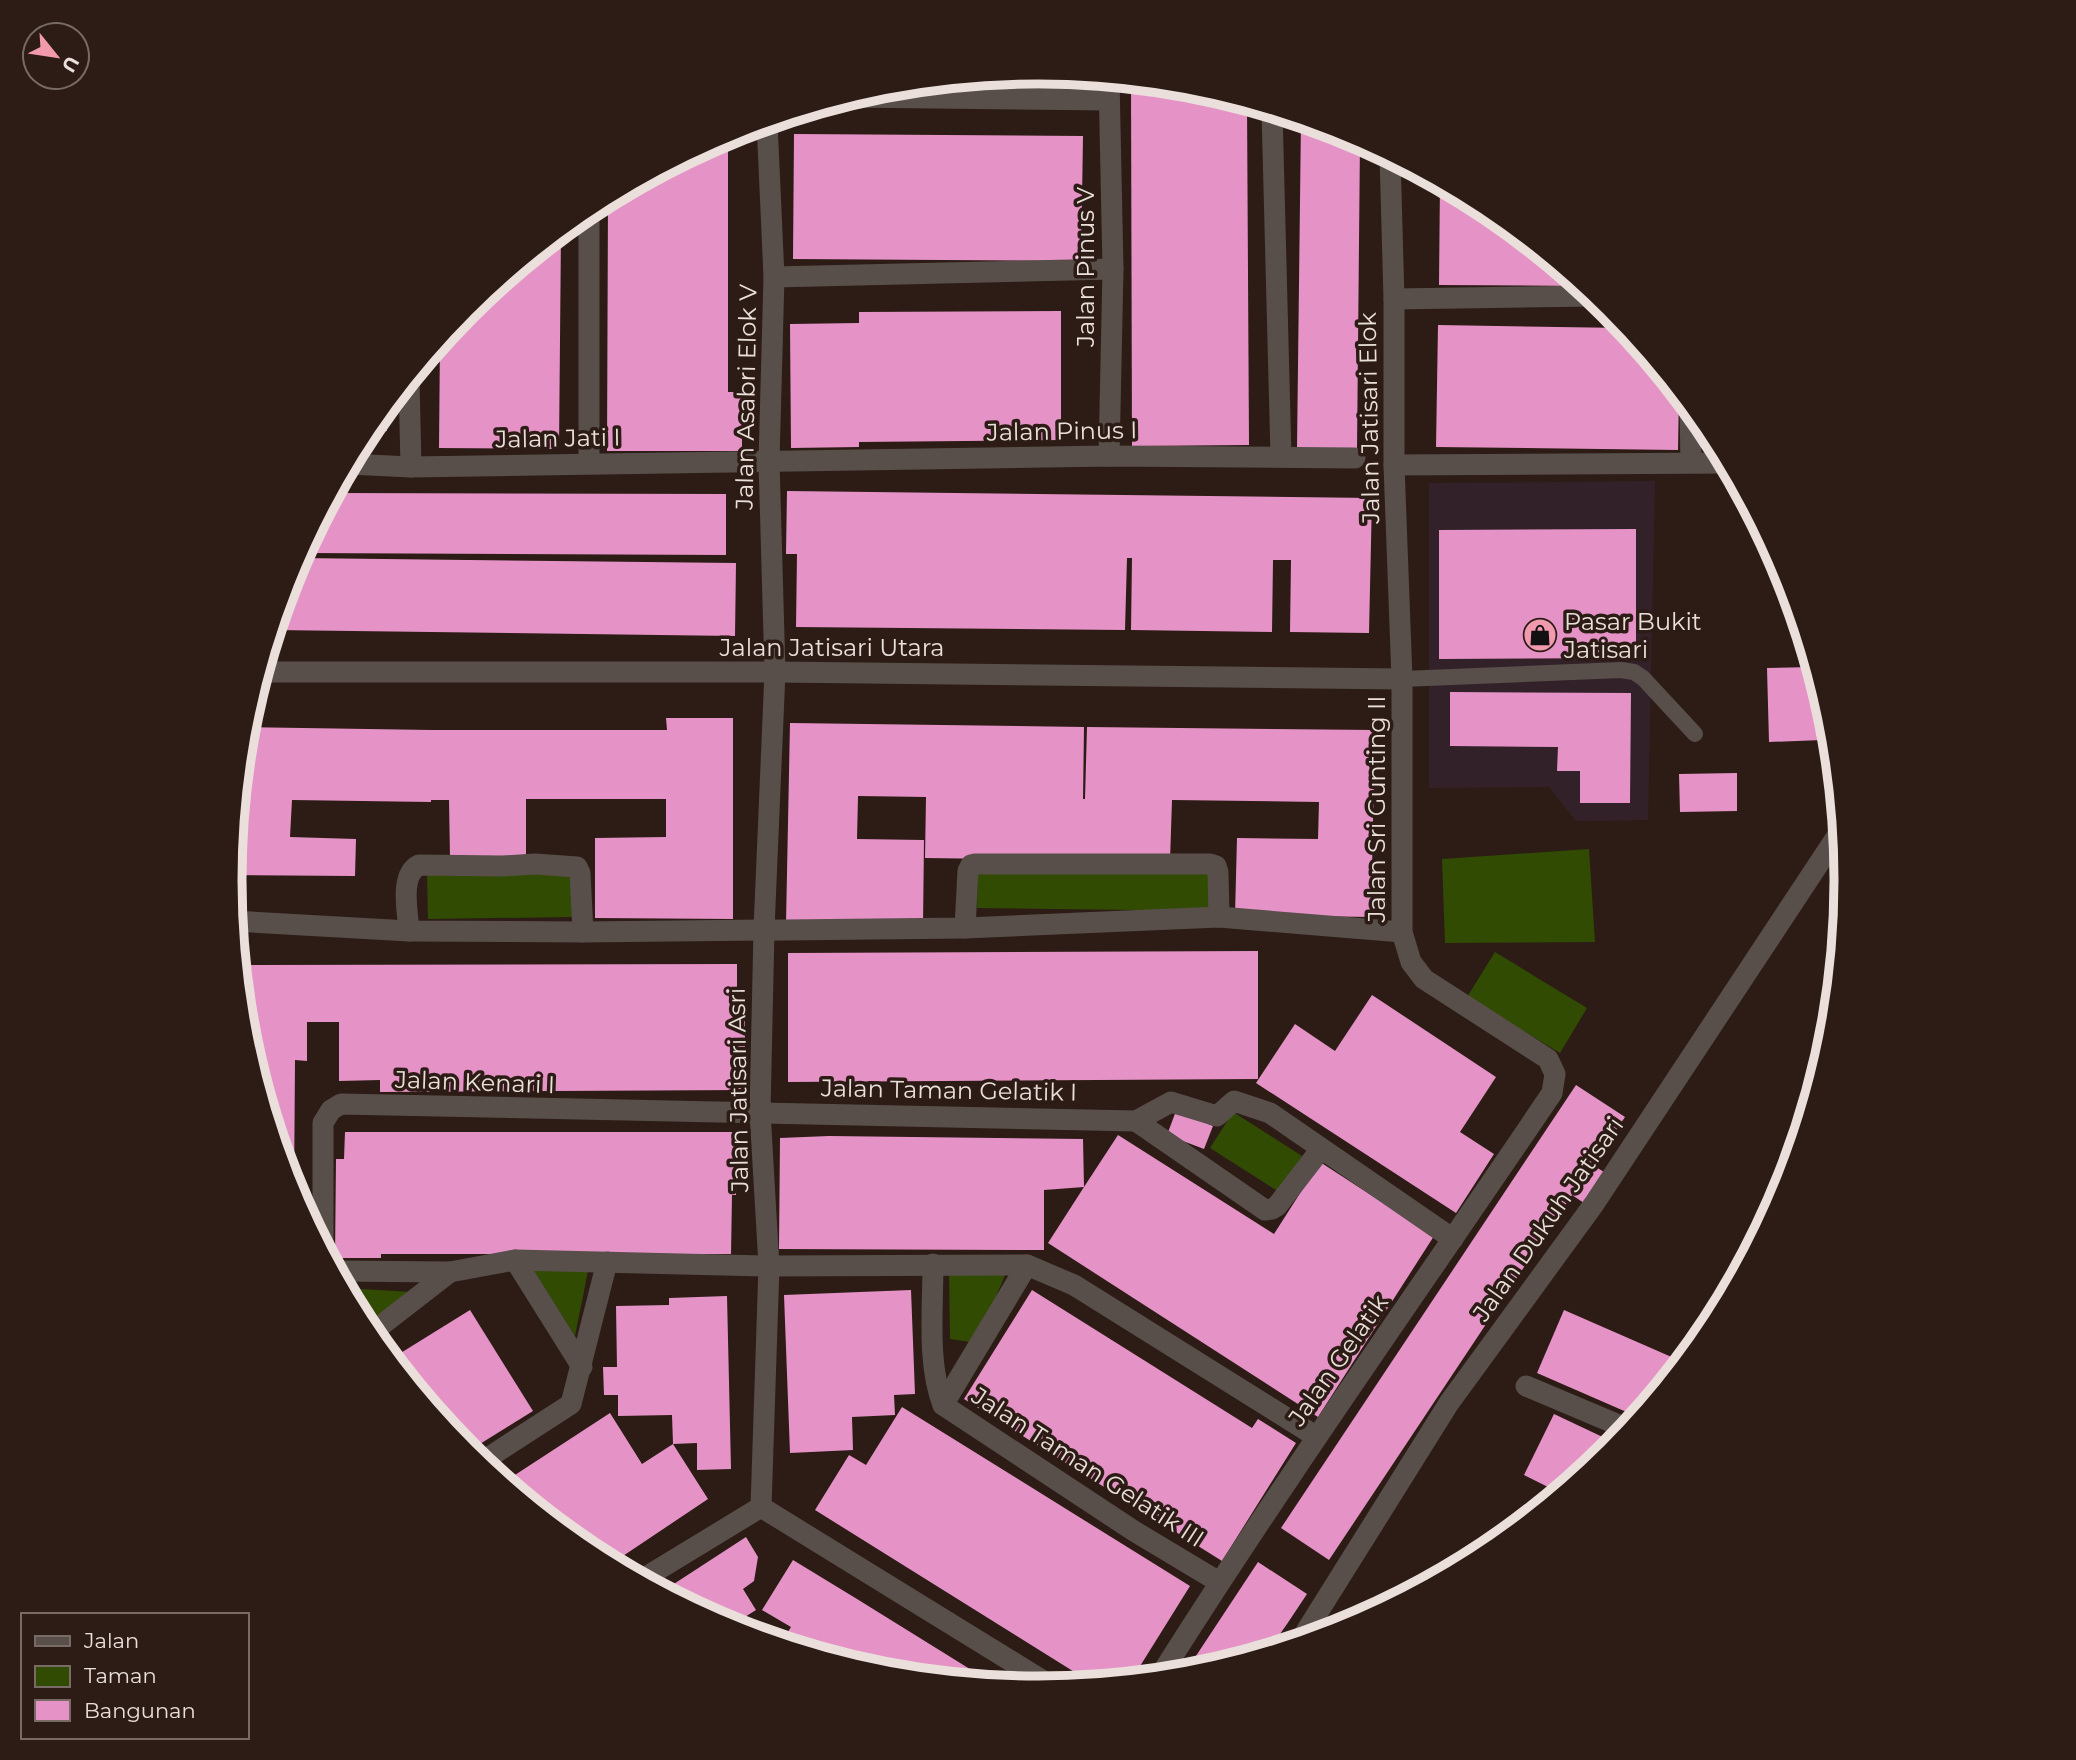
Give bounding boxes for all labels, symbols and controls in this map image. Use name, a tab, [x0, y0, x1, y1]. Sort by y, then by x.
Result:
north arrow	[21, 21, 91, 91]
text: U	[57, 52, 84, 76]
street label: Jalan Pinus V	[1071, 187, 1100, 348]
street label: Jalan Asabri Elok V	[730, 284, 762, 511]
street label: Jalan Jatisari Elok	[1353, 311, 1385, 525]
street label: Jalan Pinus I	[985, 415, 1138, 447]
street label: Jalan Jati I	[494, 422, 621, 454]
place label: Pasar Bukit Jatisari	[1563, 607, 1702, 664]
shop icon: Pasar Bukit Jatisari	[1521, 616, 1559, 654]
street label: Jalan Jatisari Utara	[719, 633, 945, 662]
street label: Jalan Sri Gunting II	[1362, 696, 1391, 923]
street label: Jalan Jatisari Asri	[722, 988, 754, 1193]
street label: Jalan Kenari I	[393, 1065, 556, 1099]
street label: Jalan Taman Gelatik I	[820, 1073, 1077, 1107]
street label: Jalan Dukuh Jatisari	[1466, 1111, 1629, 1327]
street label: Jalan Gelatik	[1282, 1288, 1394, 1432]
street label: Jalan Taman Gelatik III	[966, 1381, 1210, 1553]
legend	[21, 1613, 248, 1739]
text: Jalan	[83, 1628, 139, 1653]
text: Taman	[84, 1663, 157, 1688]
text: Bangunan	[84, 1698, 196, 1723]

